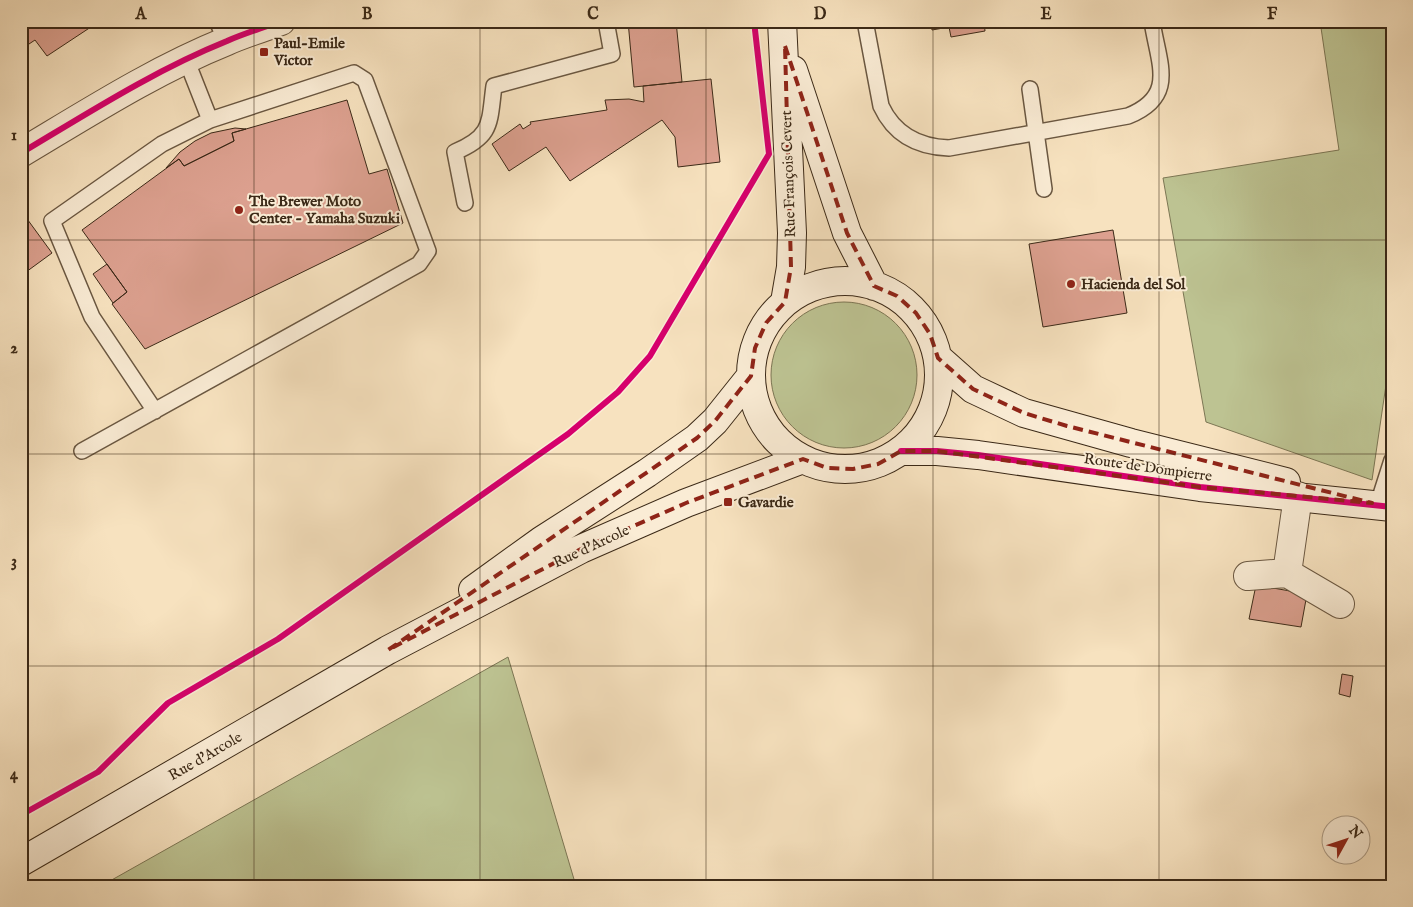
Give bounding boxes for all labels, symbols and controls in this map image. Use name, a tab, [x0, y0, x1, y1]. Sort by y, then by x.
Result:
text: A	[135, 5, 148, 25]
text: B	[362, 5, 373, 25]
text: C	[587, 5, 599, 25]
text: D	[814, 5, 827, 25]
text: E	[1040, 5, 1052, 25]
text: F	[1267, 5, 1278, 25]
place label: Paul-Emile Victor	[273, 34, 345, 70]
marker: Paul-Emile Victor	[258, 46, 270, 58]
street label: Rue François Cevert	[777, 110, 800, 238]
text: 1	[11, 126, 17, 146]
place label: The Brewer Moto Center - Yamaha Suzuki	[248, 192, 400, 228]
marker: The Brewer Moto Center - Yamaha Suzuki	[233, 204, 245, 216]
place label: Hacienda del Sol	[1081, 275, 1186, 294]
marker: Hacienda del Sol	[1065, 278, 1077, 290]
text: 2	[10, 339, 18, 359]
street label: Route de Dompierre	[1083, 449, 1213, 486]
place label: Gavardie	[738, 493, 794, 512]
marker: Gavardie	[722, 496, 734, 508]
street label: Rue d'Arcole	[550, 521, 632, 572]
text: 3	[11, 552, 17, 572]
street label: Rue d'Arcole	[165, 728, 246, 785]
text: 4	[10, 765, 19, 785]
north arrow	[1320, 814, 1370, 864]
text: N	[1344, 821, 1366, 843]

